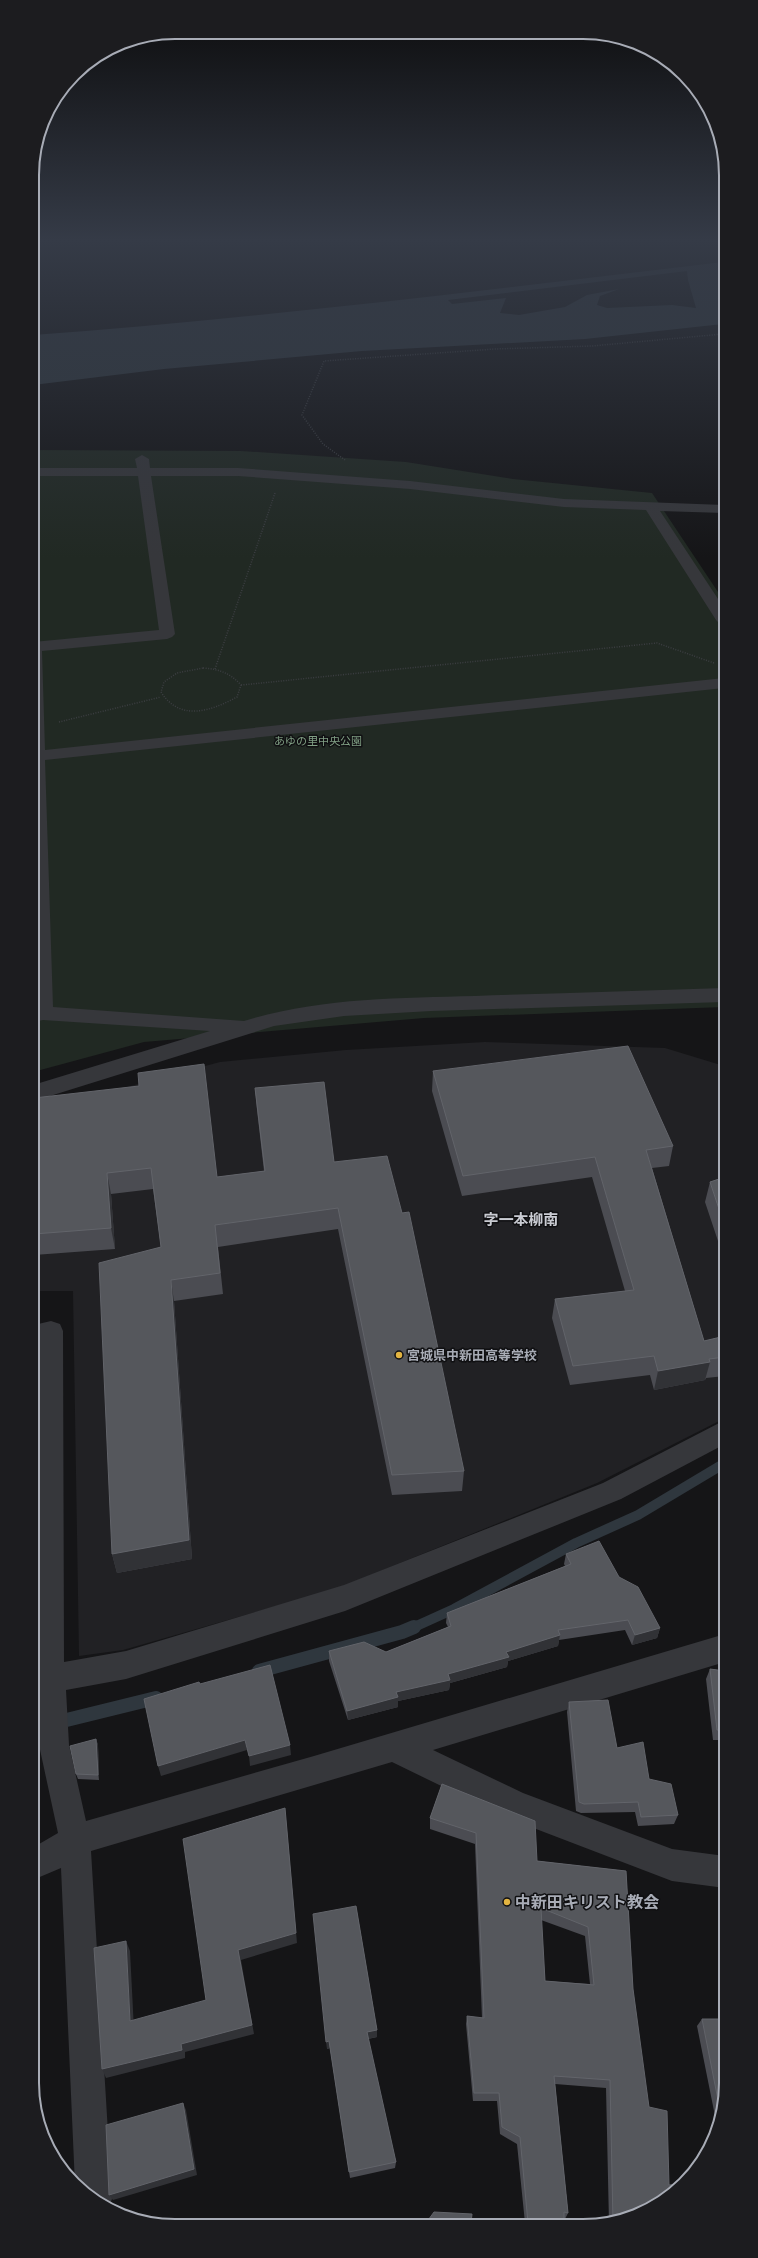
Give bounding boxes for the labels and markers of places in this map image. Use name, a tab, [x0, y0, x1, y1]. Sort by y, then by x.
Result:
place label: 宮城県中新田高等学校	[407, 1347, 537, 1363]
marker: 宮城県中新田高等学校	[394, 1350, 404, 1360]
place label: 中新田キリスト教会	[515, 1893, 659, 1912]
marker: 中新田キリスト教会	[502, 1897, 512, 1907]

